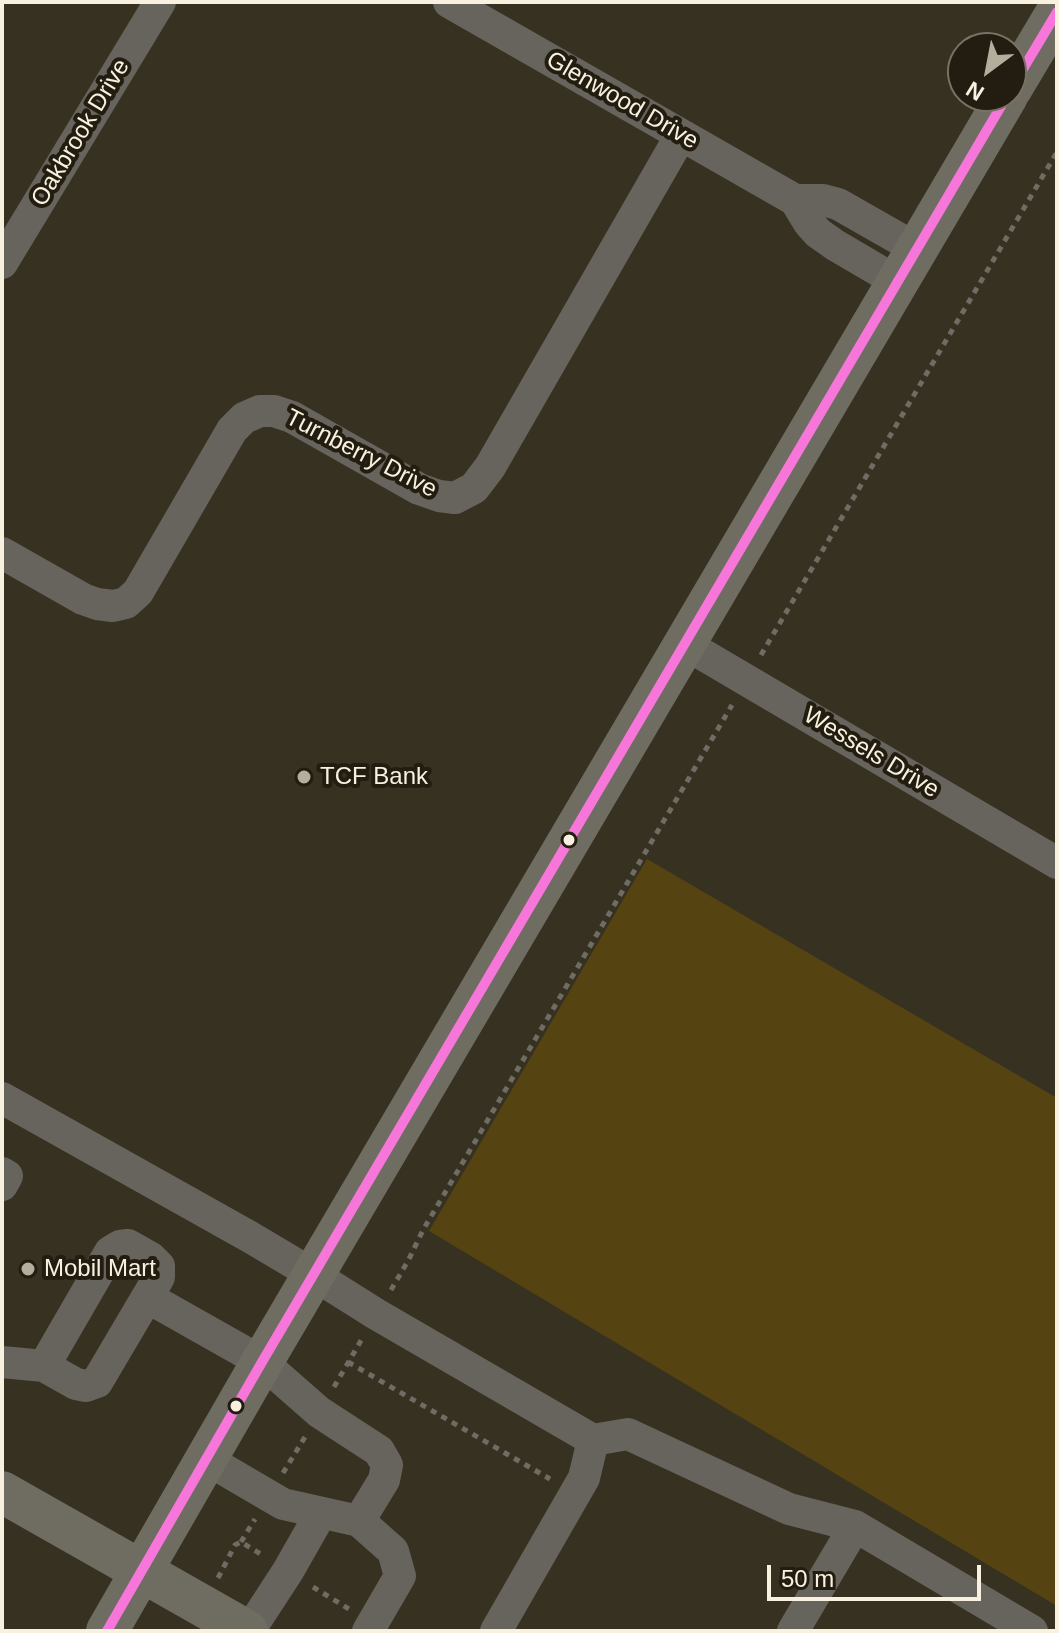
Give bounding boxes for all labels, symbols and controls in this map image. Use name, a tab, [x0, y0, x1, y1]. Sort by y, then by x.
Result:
north arrow	[947, 32, 1027, 112]
street label: Glenwood Drive	[541, 46, 703, 156]
street label: Oakbrook Drive	[26, 54, 136, 212]
text: N	[962, 76, 988, 106]
street label: Turnberry Drive	[281, 404, 441, 504]
street label: Wessels Drive	[798, 701, 944, 805]
place label: TCF Bank	[320, 763, 428, 791]
marker: TCF Bank	[295, 768, 313, 786]
unlabelled marker	[561, 832, 577, 848]
place label: Mobil Mart	[44, 1255, 156, 1283]
marker: Mobil Mart	[19, 1260, 37, 1278]
unlabelled marker	[228, 1398, 244, 1414]
scale bar	[771, 1549, 985, 1599]
text: 50 m	[781, 1565, 834, 1592]

